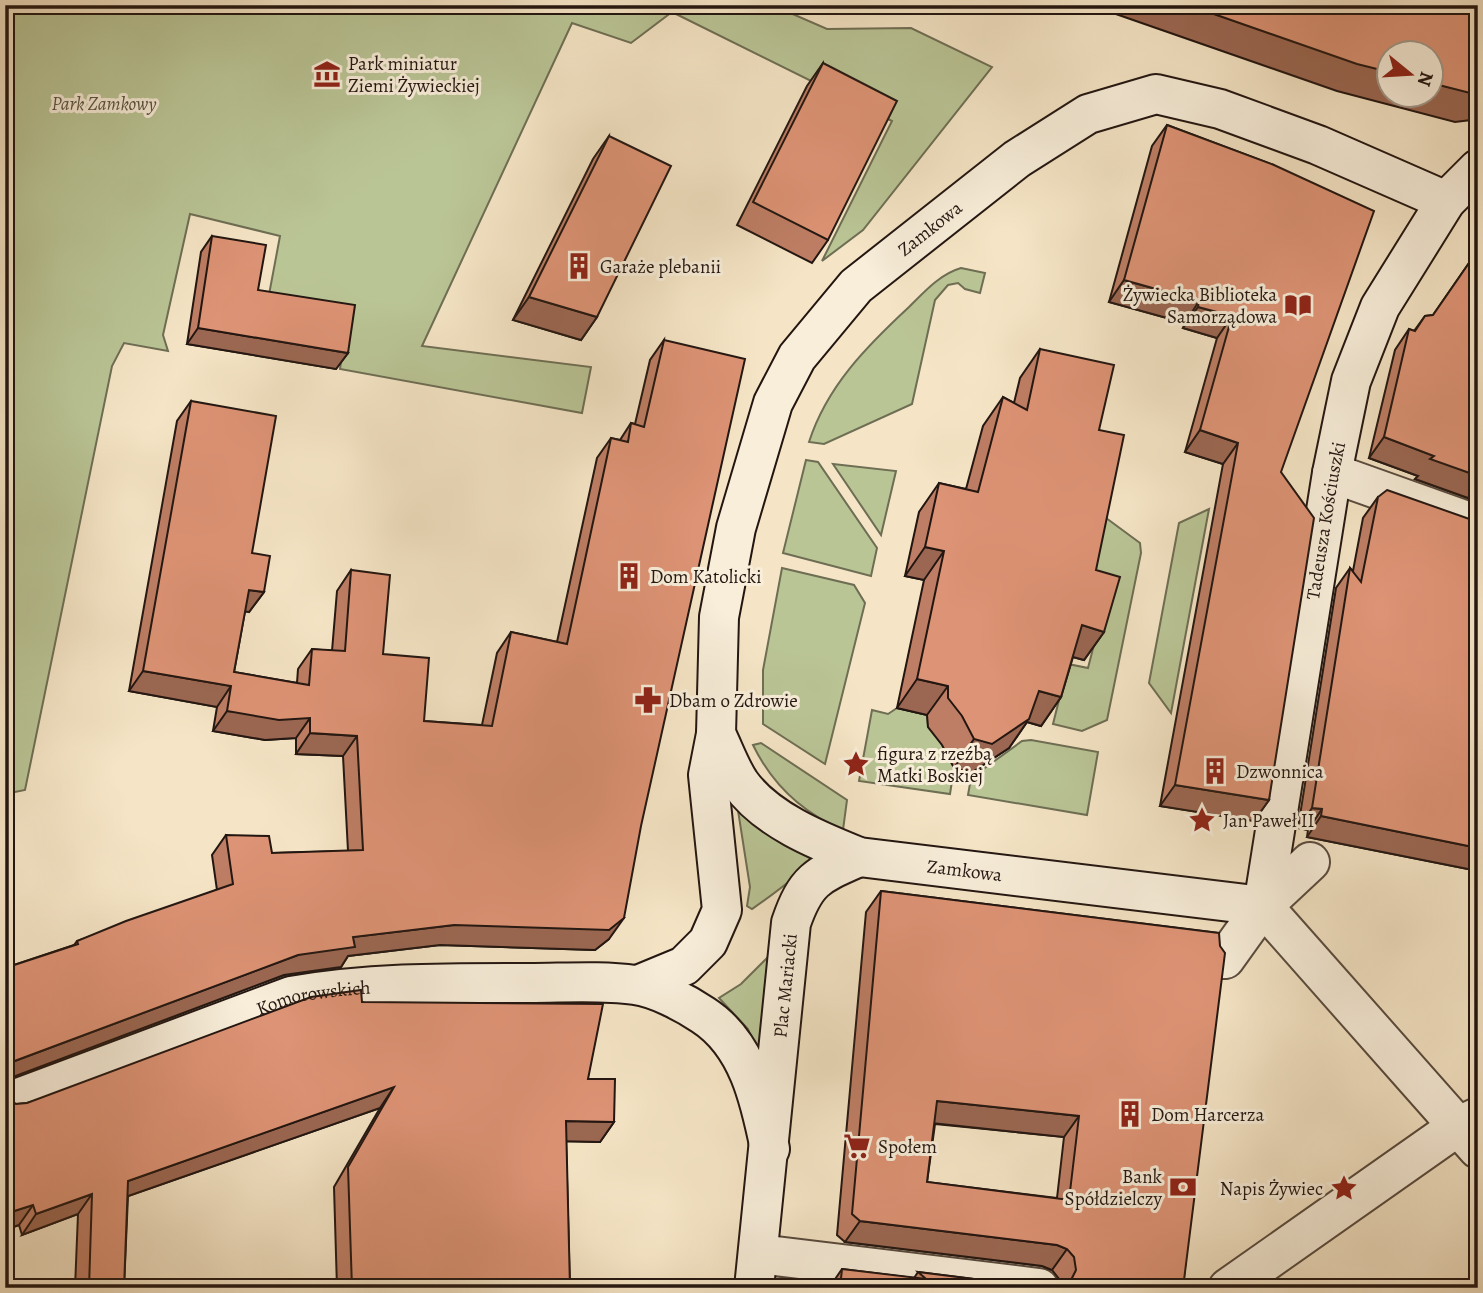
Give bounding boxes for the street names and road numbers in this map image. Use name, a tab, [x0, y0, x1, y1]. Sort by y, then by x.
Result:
street label: Zamkowa	[892, 195, 968, 262]
street label: Tadeusza Kościuszki	[1300, 439, 1352, 602]
street label: Zamkowa	[925, 853, 1004, 888]
street label: Plac Mariacki	[767, 932, 804, 1039]
street label: Komorowskich	[253, 974, 371, 1022]

